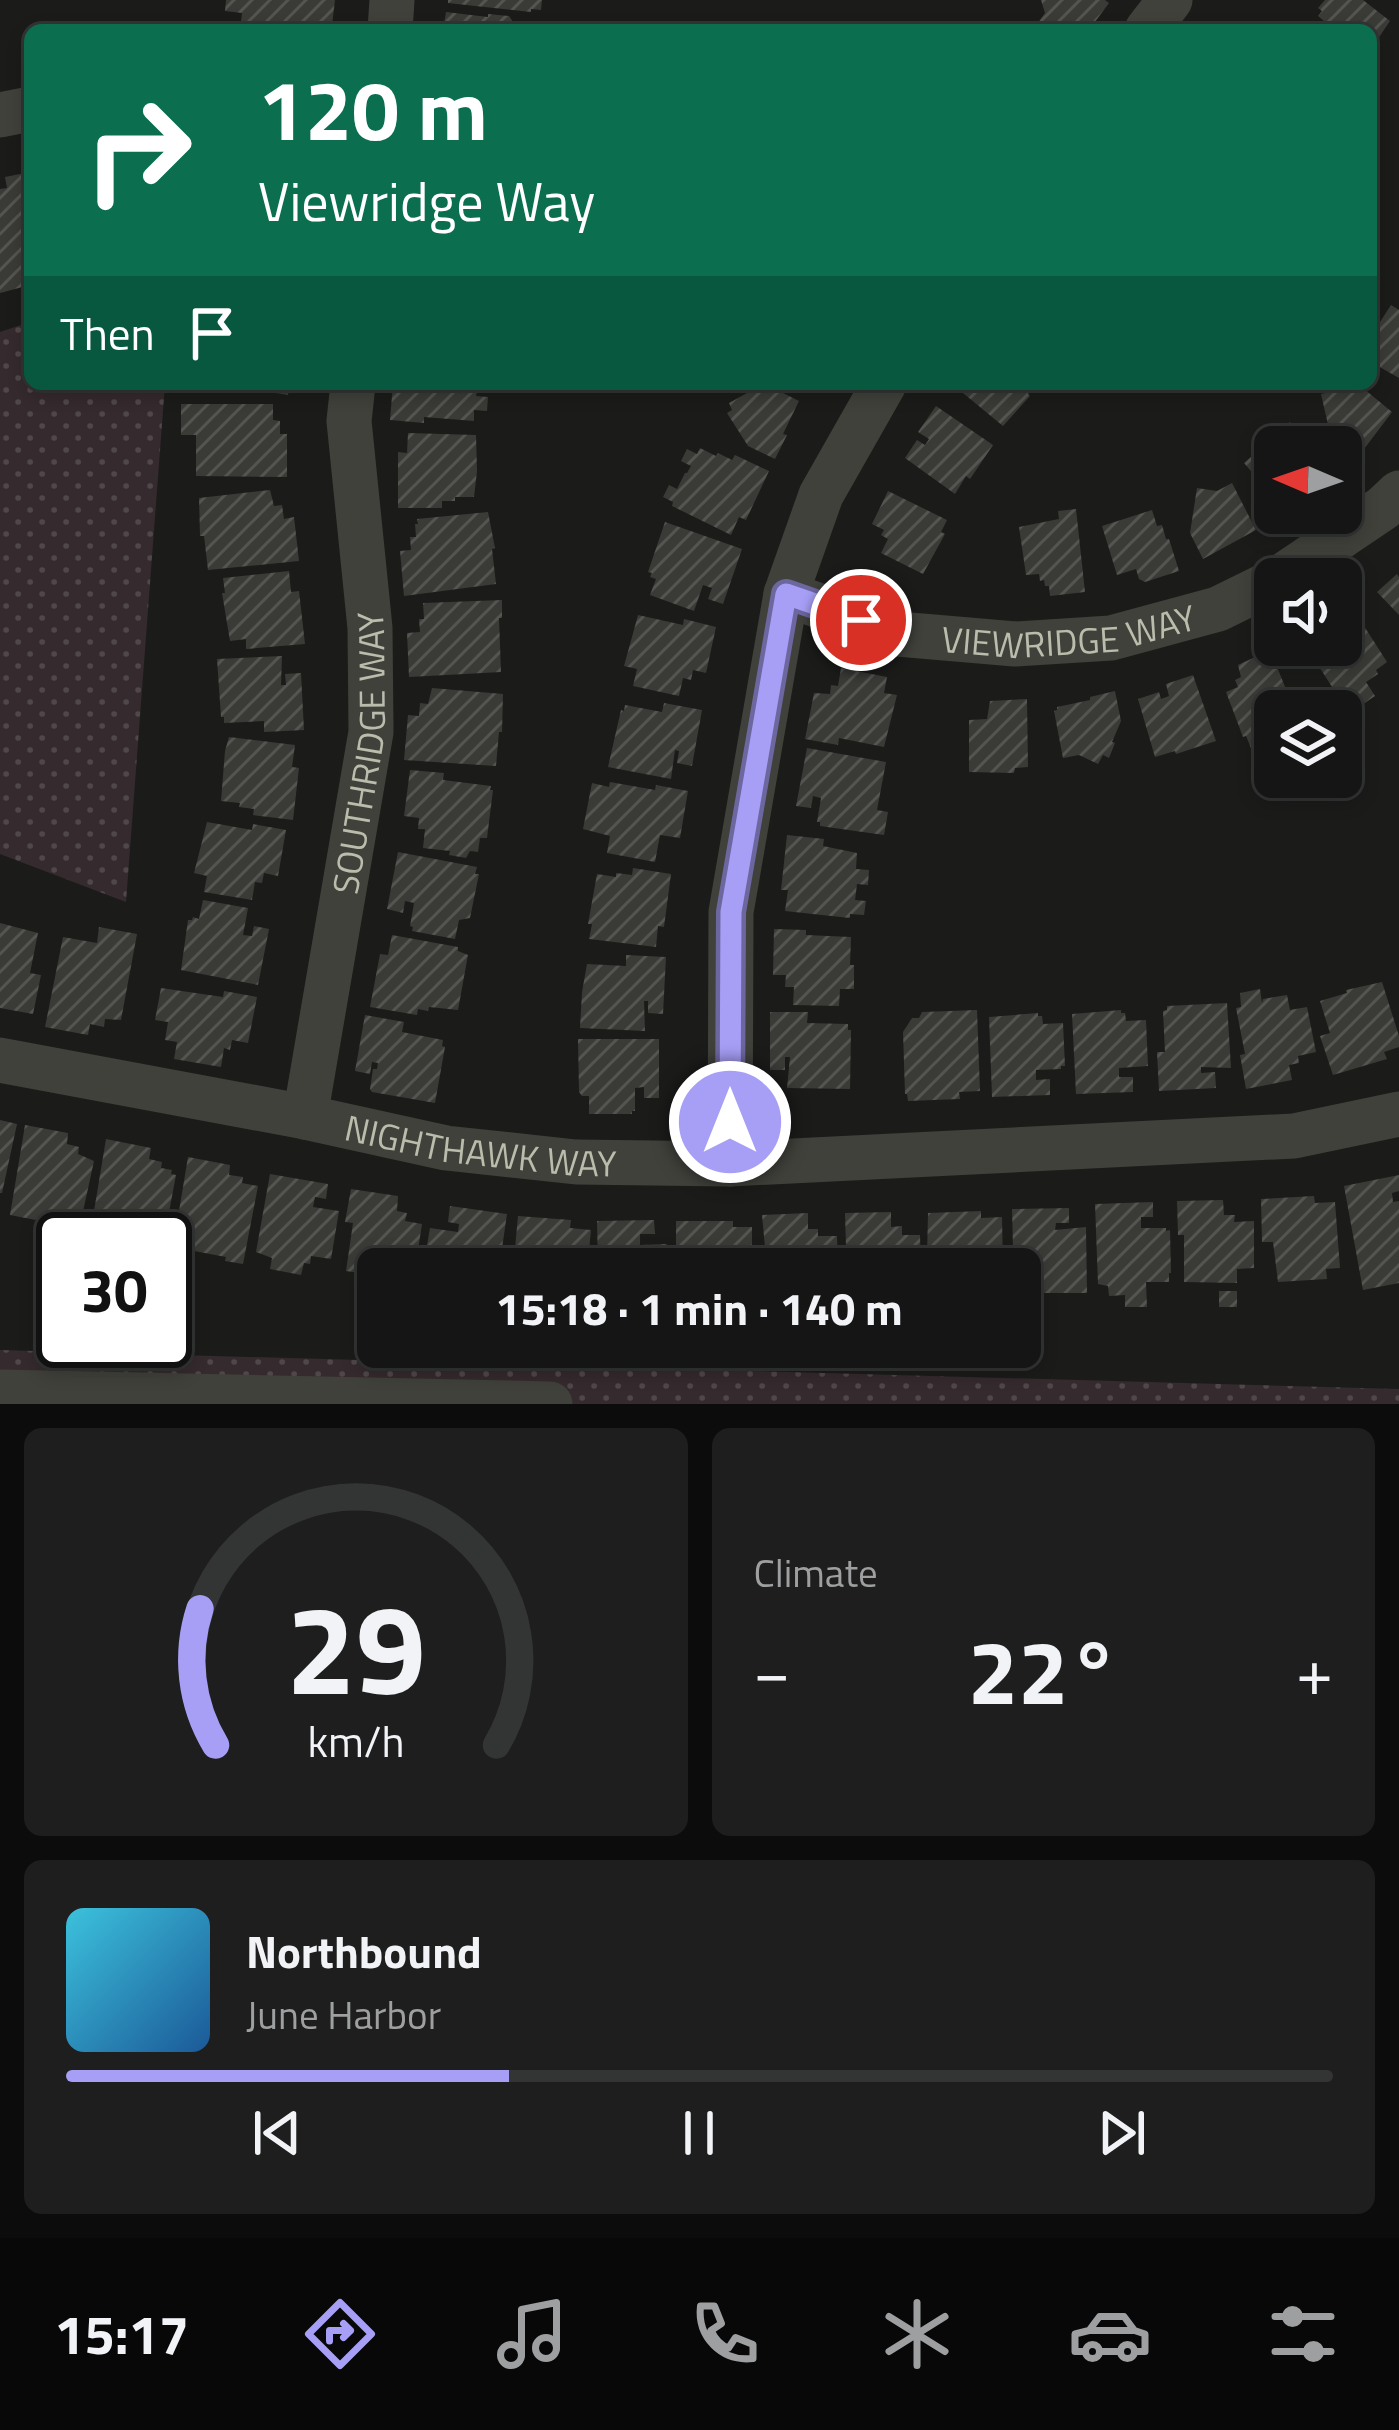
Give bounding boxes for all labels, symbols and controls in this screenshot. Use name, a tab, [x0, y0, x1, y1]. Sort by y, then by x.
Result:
text: 120 m	[258, 45, 488, 173]
icon: right	[60, 72, 216, 228]
text: Viewridge Way	[258, 160, 595, 242]
text: Then	[60, 299, 155, 367]
icon: arrive	[179, 300, 245, 366]
north arrow	[1254, 426, 1362, 534]
map controls	[1254, 426, 1362, 798]
button: sound	[1254, 558, 1362, 666]
pin	[810, 569, 912, 671]
icon: arrive	[828, 587, 894, 653]
street label: VIEWRIDGE WAY	[939, 589, 1202, 672]
street label: SOUTHRIDGE WAY	[316, 608, 398, 898]
button: layers	[1254, 690, 1362, 798]
position arrow	[667, 1059, 793, 1185]
street label: NIGHTHAWK WAY	[340, 1099, 618, 1190]
speed limit sign: 30	[36, 1212, 192, 1368]
text: 15:18 · 1 min · 140 m	[495, 1274, 903, 1342]
text: Climate	[754, 1543, 878, 1602]
text: 29	[286, 1553, 426, 1742]
text: 22°	[968, 1602, 1119, 1739]
text: −	[754, 1620, 790, 1721]
text: +	[1296, 1620, 1333, 1721]
text: km/h	[307, 1708, 404, 1774]
text: Northbound	[246, 1917, 482, 1985]
text: June Harbor	[246, 1985, 441, 2044]
icon: previous	[244, 2100, 310, 2166]
icon: pause	[666, 2100, 732, 2166]
icon: next	[1089, 2100, 1155, 2166]
icon: directions	[298, 2292, 382, 2376]
icon: music	[490, 2292, 574, 2376]
icon: phone	[683, 2292, 767, 2376]
icon: climate	[875, 2292, 959, 2376]
icon: car	[1068, 2292, 1152, 2376]
icon: filters	[1261, 2292, 1345, 2376]
text: 15:17	[54, 2293, 189, 2375]

